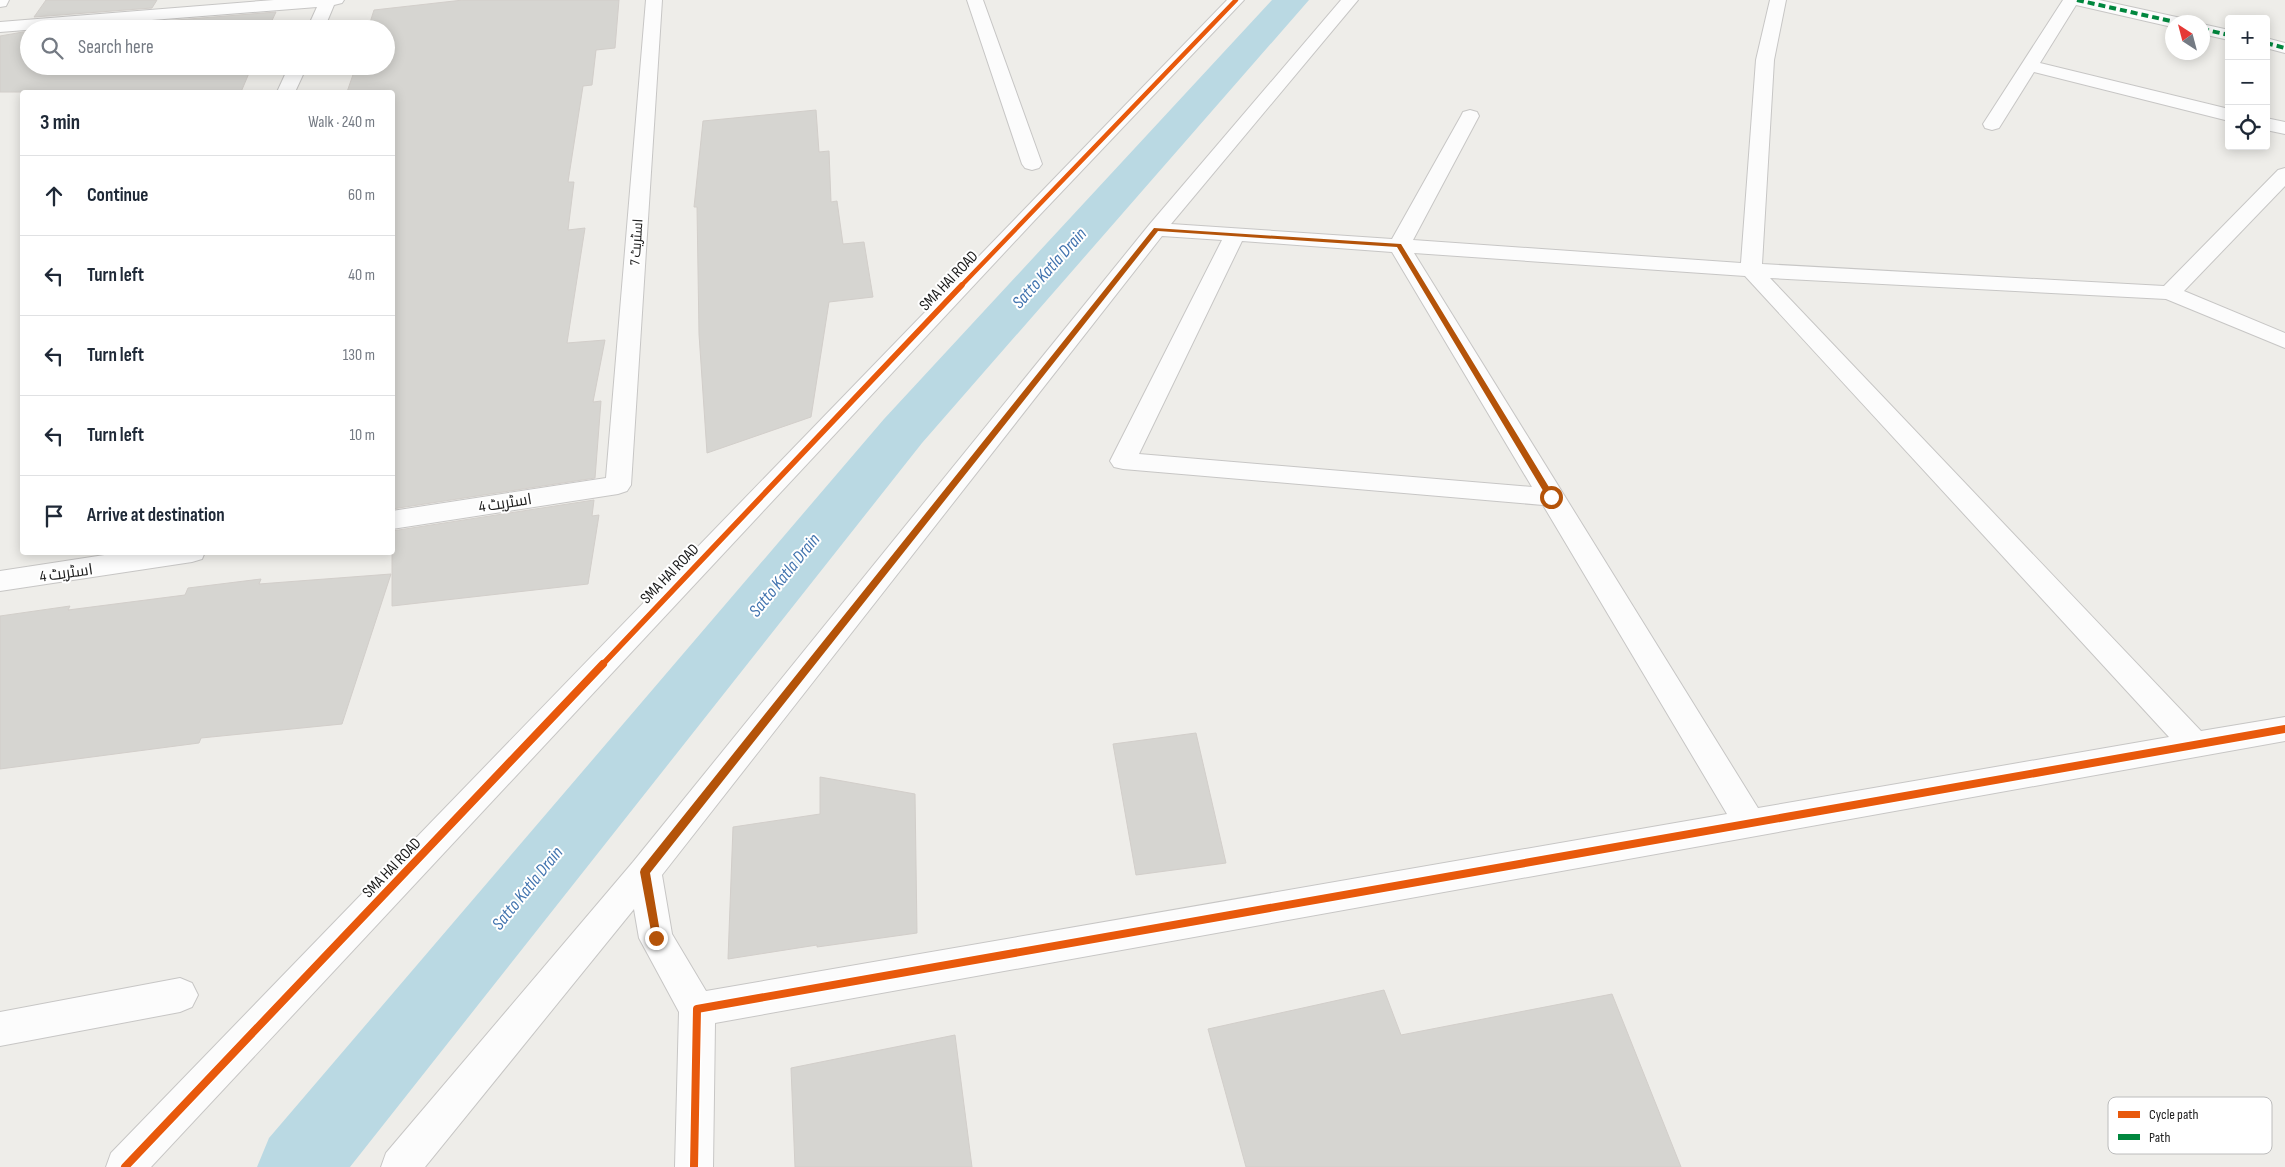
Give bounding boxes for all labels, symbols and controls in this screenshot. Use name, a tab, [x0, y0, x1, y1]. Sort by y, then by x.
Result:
north arrow	[2165, 15, 2210, 60]
map controls	[2225, 15, 2270, 150]
button: +	[2225, 15, 2270, 60]
search box	[20, 20, 395, 75]
icon: search	[38, 34, 66, 62]
text: Search here	[78, 36, 154, 59]
button: −	[2225, 60, 2270, 105]
button: locate	[2225, 105, 2270, 150]
text: 3 min	[40, 110, 80, 135]
text: Walk · 240 m	[308, 113, 375, 132]
icon: ahead	[40, 182, 68, 210]
text: Continue	[87, 184, 148, 207]
text: 60 m	[348, 186, 375, 205]
street label: اسٹریٹ 7	[626, 218, 647, 266]
water label: Satto Katla Drain	[1008, 223, 1091, 313]
street label: SMA HAI ROAD	[916, 247, 983, 315]
icon: left	[40, 262, 68, 290]
text: Turn left	[87, 264, 144, 287]
text: 40 m	[348, 266, 375, 285]
icon: left	[40, 342, 68, 370]
text: Turn left	[87, 344, 144, 367]
text: 130 m	[343, 346, 375, 365]
icon: left	[40, 422, 68, 450]
text: Turn left	[87, 424, 144, 447]
text: 10 m	[349, 426, 375, 445]
route start	[1540, 486, 1563, 509]
street label: اسٹریٹ 4	[477, 490, 533, 517]
icon: arrive	[40, 502, 68, 530]
text: Arrive at destination	[87, 504, 225, 527]
water label: Satto Katla Drain	[744, 529, 825, 621]
street label: SMA HAI ROAD	[637, 540, 704, 608]
street label: اسٹریٹ 4	[38, 560, 94, 587]
street label: SMA HAI ROAD	[359, 834, 426, 902]
water label: Satto Katla Drain	[487, 842, 568, 934]
route end	[645, 927, 668, 950]
legend	[2108, 1097, 2272, 1154]
text: Cycle path	[2149, 1106, 2199, 1123]
text: Path	[2149, 1129, 2170, 1146]

